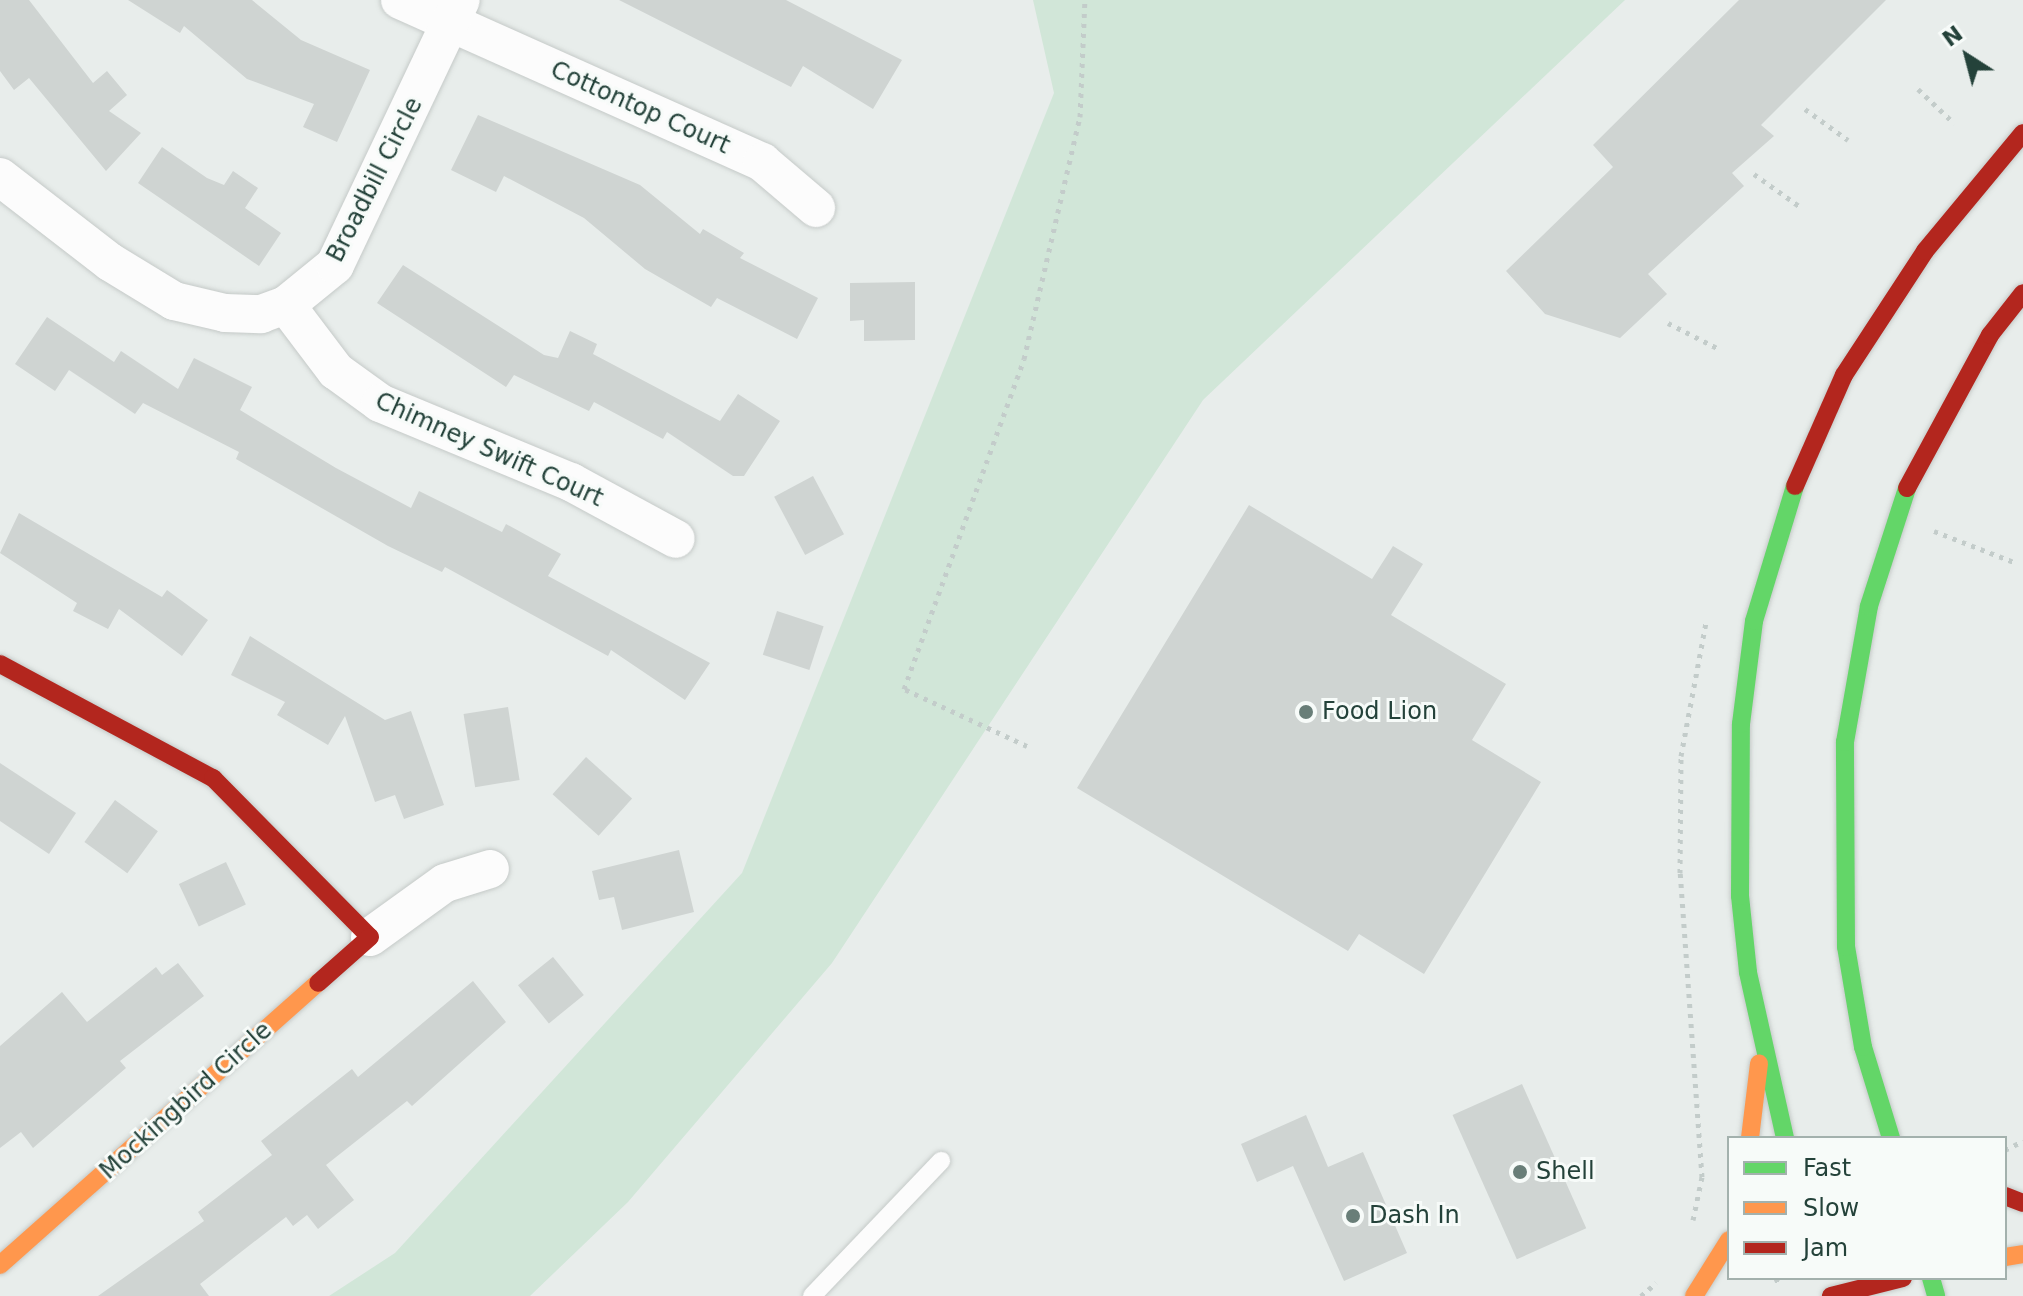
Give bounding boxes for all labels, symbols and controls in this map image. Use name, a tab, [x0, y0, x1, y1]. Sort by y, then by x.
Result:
north arrow	[1927, 16, 2007, 96]
text: N	[1938, 21, 1967, 52]
street label: Cottontop Court	[546, 56, 734, 160]
street label: Broadbill Circle	[321, 93, 429, 267]
street label: Chimney Swift Court	[371, 387, 607, 513]
place label: Food Lion	[1322, 698, 1437, 726]
marker: Food Lion	[1297, 703, 1315, 721]
street label: Mockingbird Circle	[94, 1016, 278, 1186]
legend	[1727, 1136, 2007, 1280]
text: Fast	[1803, 1154, 1851, 1182]
place label: Shell	[1536, 1158, 1595, 1186]
marker: Shell	[1511, 1163, 1529, 1181]
text: Slow	[1803, 1194, 1859, 1222]
place label: Dash In	[1369, 1202, 1460, 1230]
marker: Dash In	[1344, 1207, 1362, 1225]
text: Jam	[1803, 1234, 1848, 1262]

